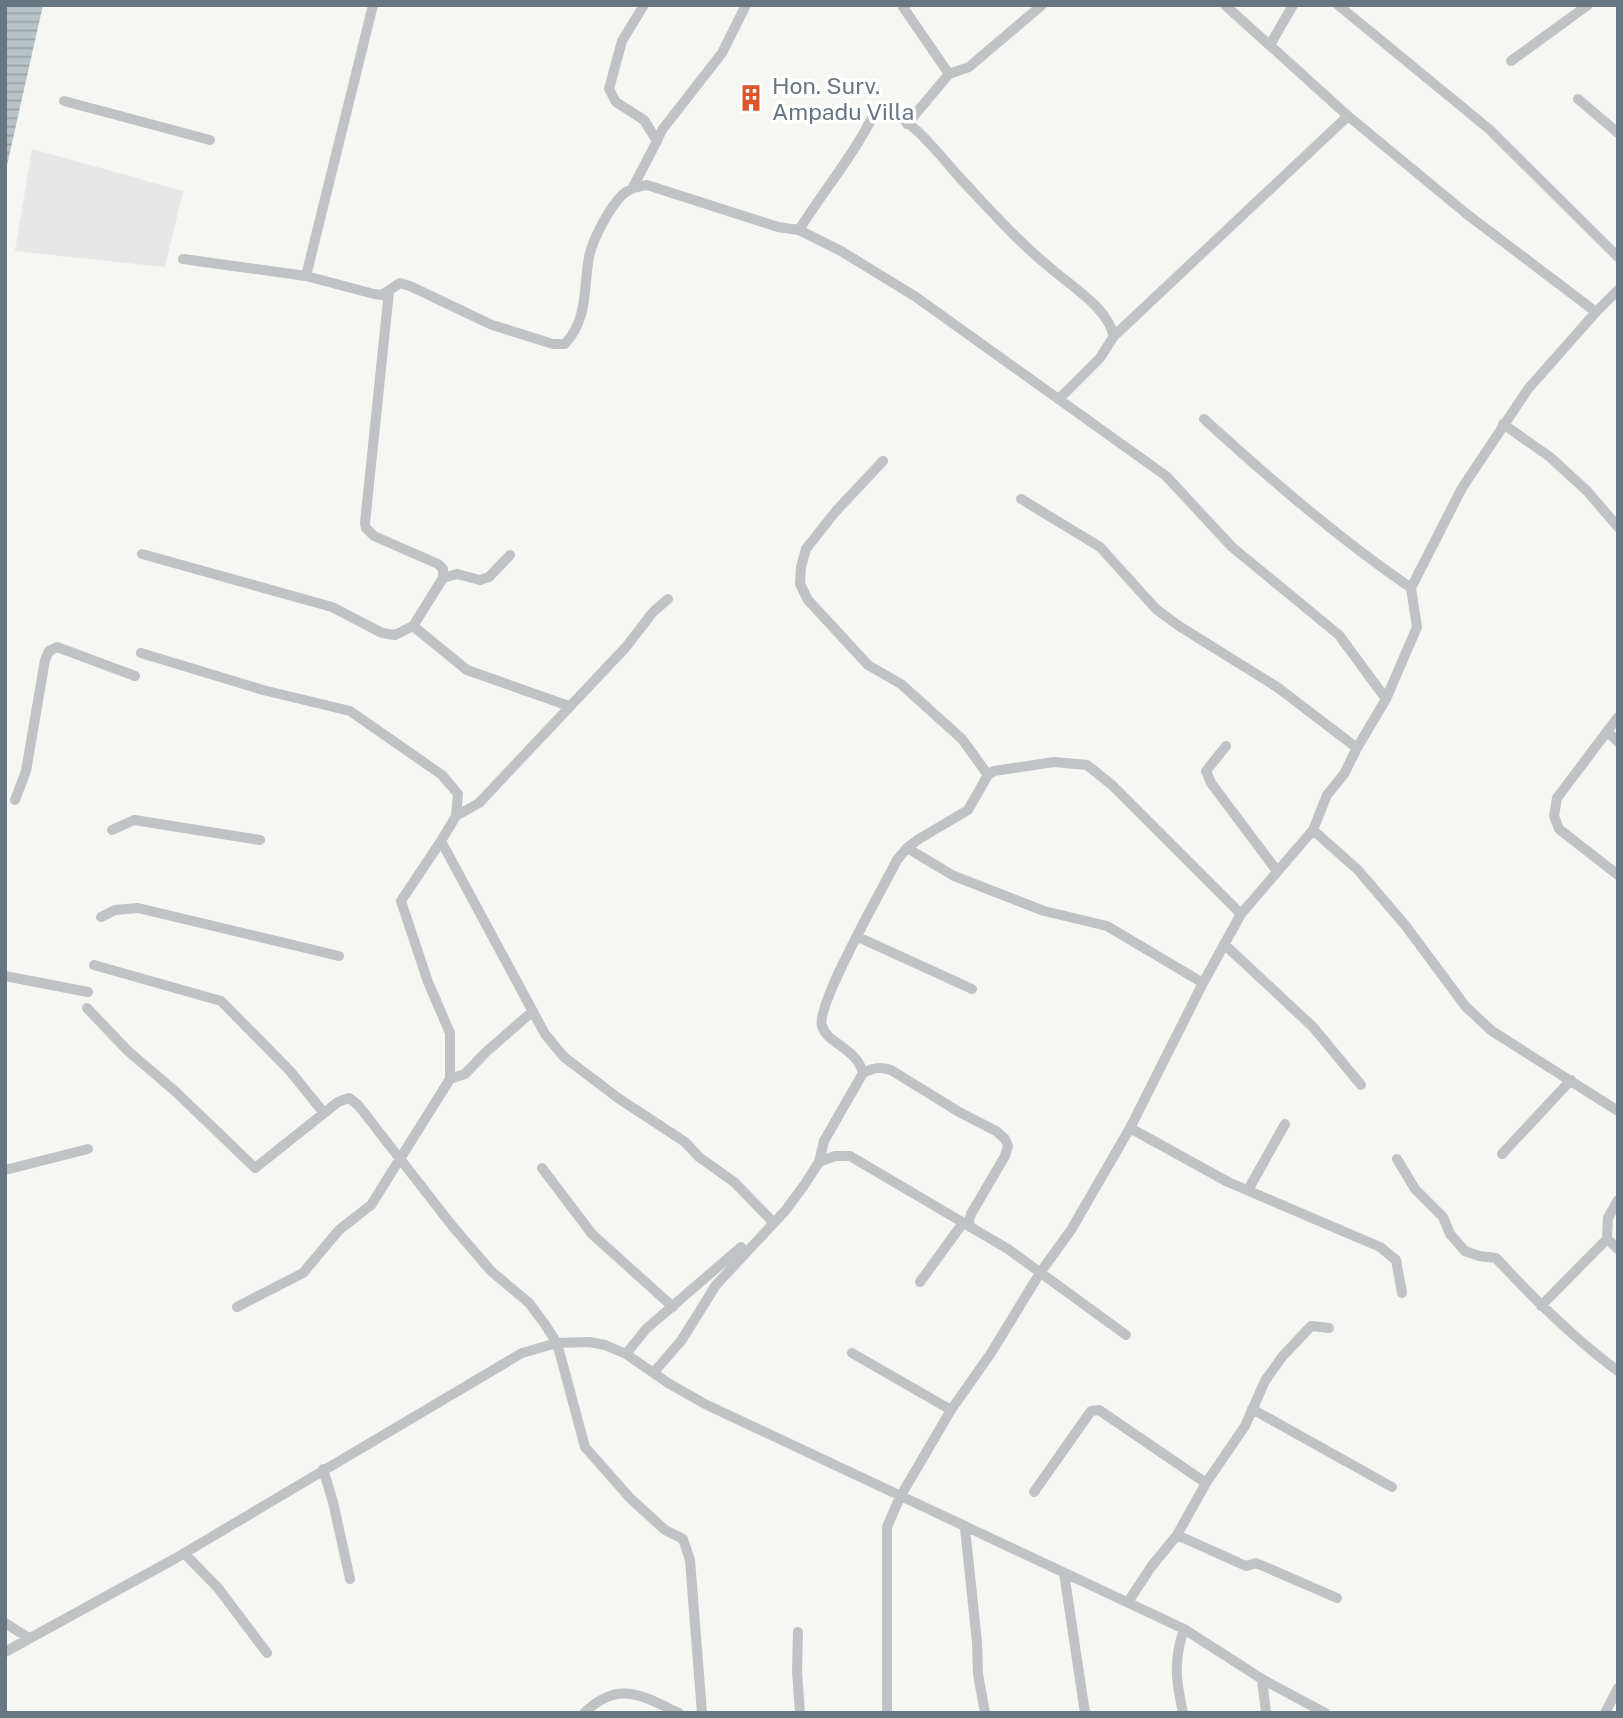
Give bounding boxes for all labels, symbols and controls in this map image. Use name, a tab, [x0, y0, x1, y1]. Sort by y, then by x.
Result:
place label: Hon. Surv. Ampadu Villa	[772, 72, 914, 125]
building icon: Hon. Surv. Ampadu Villa	[736, 83, 766, 113]

